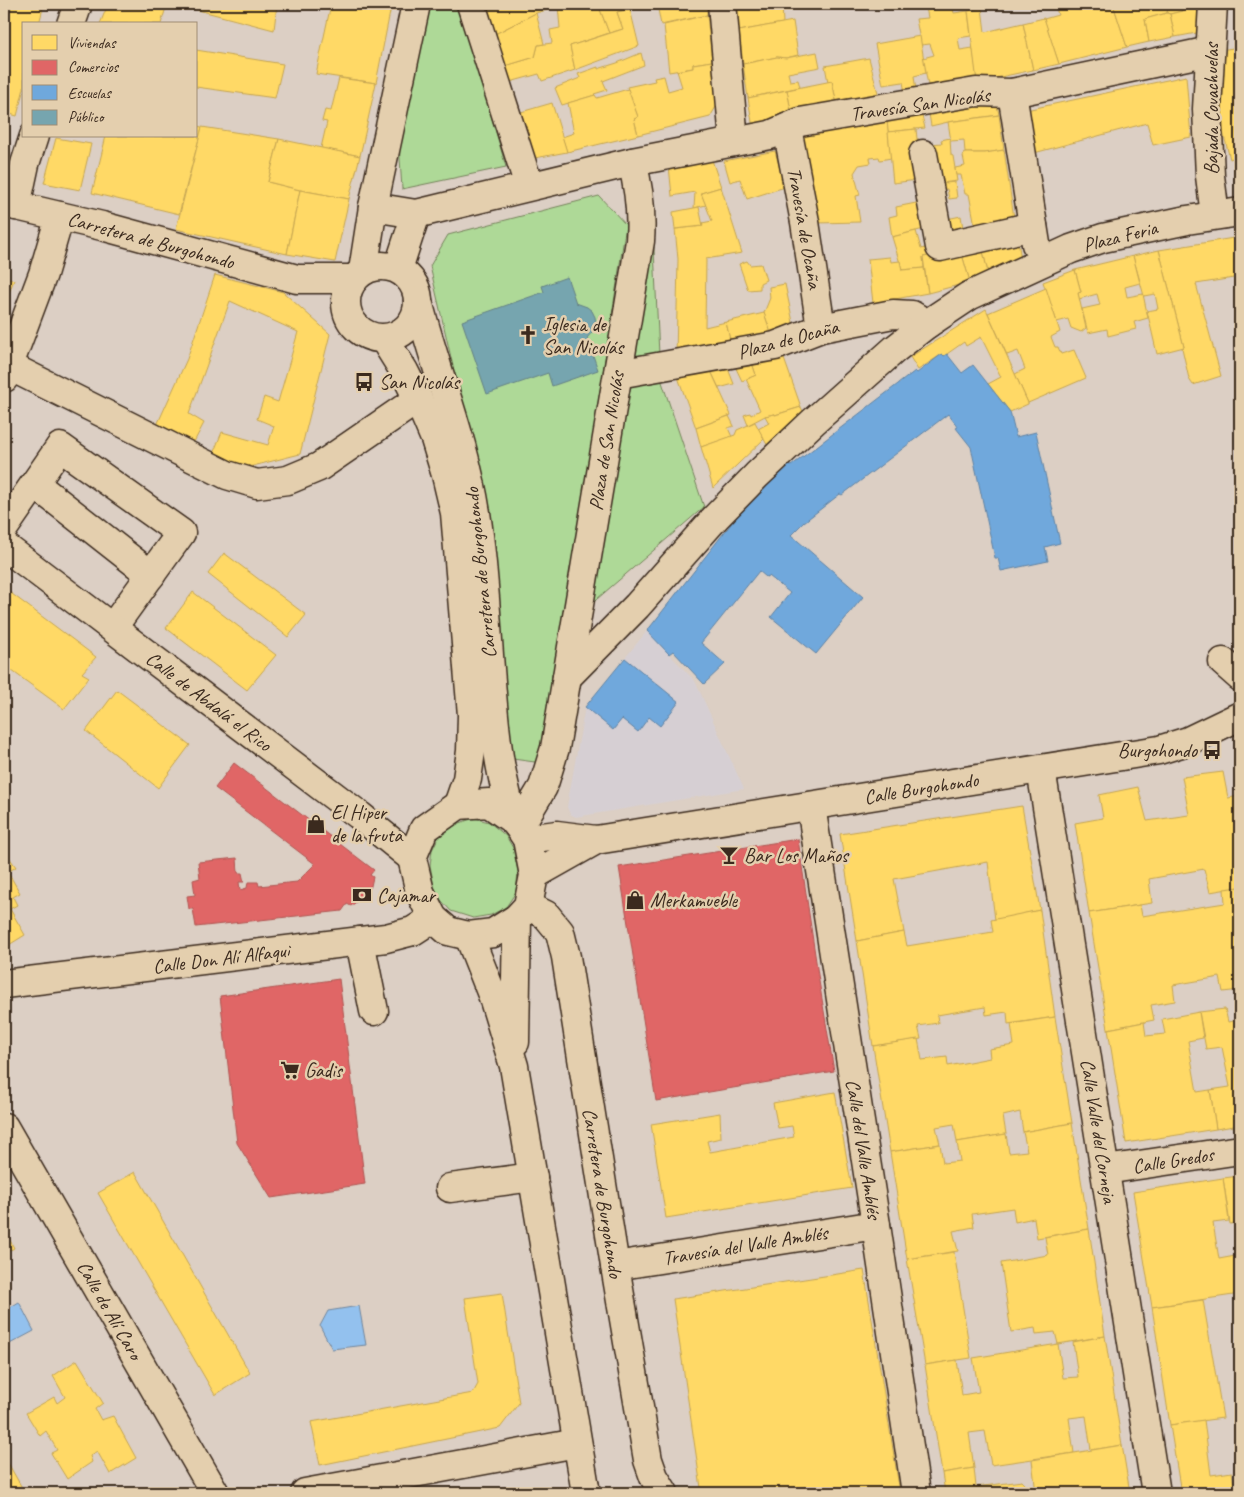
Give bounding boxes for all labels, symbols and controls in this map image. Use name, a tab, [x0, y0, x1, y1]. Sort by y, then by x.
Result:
legend	[22, 22, 198, 138]
text: Viviendas	[68, 34, 117, 53]
street label: Bajada Covachuelas	[1199, 41, 1224, 175]
text: Comercios	[68, 58, 120, 77]
street label: Travesía San Nicolás	[849, 82, 993, 127]
text: Escuelas	[68, 84, 112, 103]
text: Público	[68, 108, 105, 127]
street label: Travesía de Ocaña	[782, 165, 828, 292]
street label: Carretera de Burgohondo	[65, 206, 238, 275]
street label: Plaza Feria	[1080, 215, 1162, 258]
place label: Iglesia de San Nicolás	[543, 312, 625, 360]
street label: Plaza de Ocaña	[735, 314, 843, 365]
church icon: Iglesia de San Nicolás	[517, 324, 539, 346]
street label: Plaza de San Nicolás	[583, 368, 630, 512]
place label: San Nicolás	[379, 370, 461, 395]
bus stop icon: San Nicolás	[353, 371, 375, 393]
street label: Carretera de Burgohondo	[459, 486, 502, 659]
street label: Calle de Abdalá el Rico	[141, 646, 277, 757]
place label: Burgohondo	[1118, 738, 1198, 763]
bus stop icon: Burgohondo	[1201, 739, 1223, 761]
street label: Calle Burgohondo	[862, 767, 981, 810]
place label: El Hiper de la fruta	[331, 800, 403, 848]
shop icon: El Hiper de la fruta	[305, 813, 327, 835]
place label: Bar Los Maños	[744, 843, 850, 868]
bar icon: Bar Los Maños	[718, 844, 740, 866]
place label: Cajamar	[377, 883, 437, 908]
bank icon: Cajamar	[351, 884, 373, 906]
place label: Merkamueble	[650, 888, 739, 913]
shop icon: Merkamueble	[624, 889, 646, 911]
street label: Calle Don Alí Alfaqui	[151, 937, 293, 979]
street label: Calle Valle del Corneja	[1075, 1057, 1123, 1207]
place label: Gadis	[305, 1058, 344, 1083]
supermarket icon: Gadis	[279, 1059, 301, 1081]
street label: Calle del Valle Amblés	[840, 1077, 887, 1223]
street label: Carretera de Burgohondo	[577, 1107, 628, 1281]
street label: Calle Gredos	[1131, 1141, 1218, 1179]
street label: Travesía del Valle Amblés	[661, 1220, 831, 1271]
street label: Calle de Alí Caro	[71, 1256, 149, 1366]

